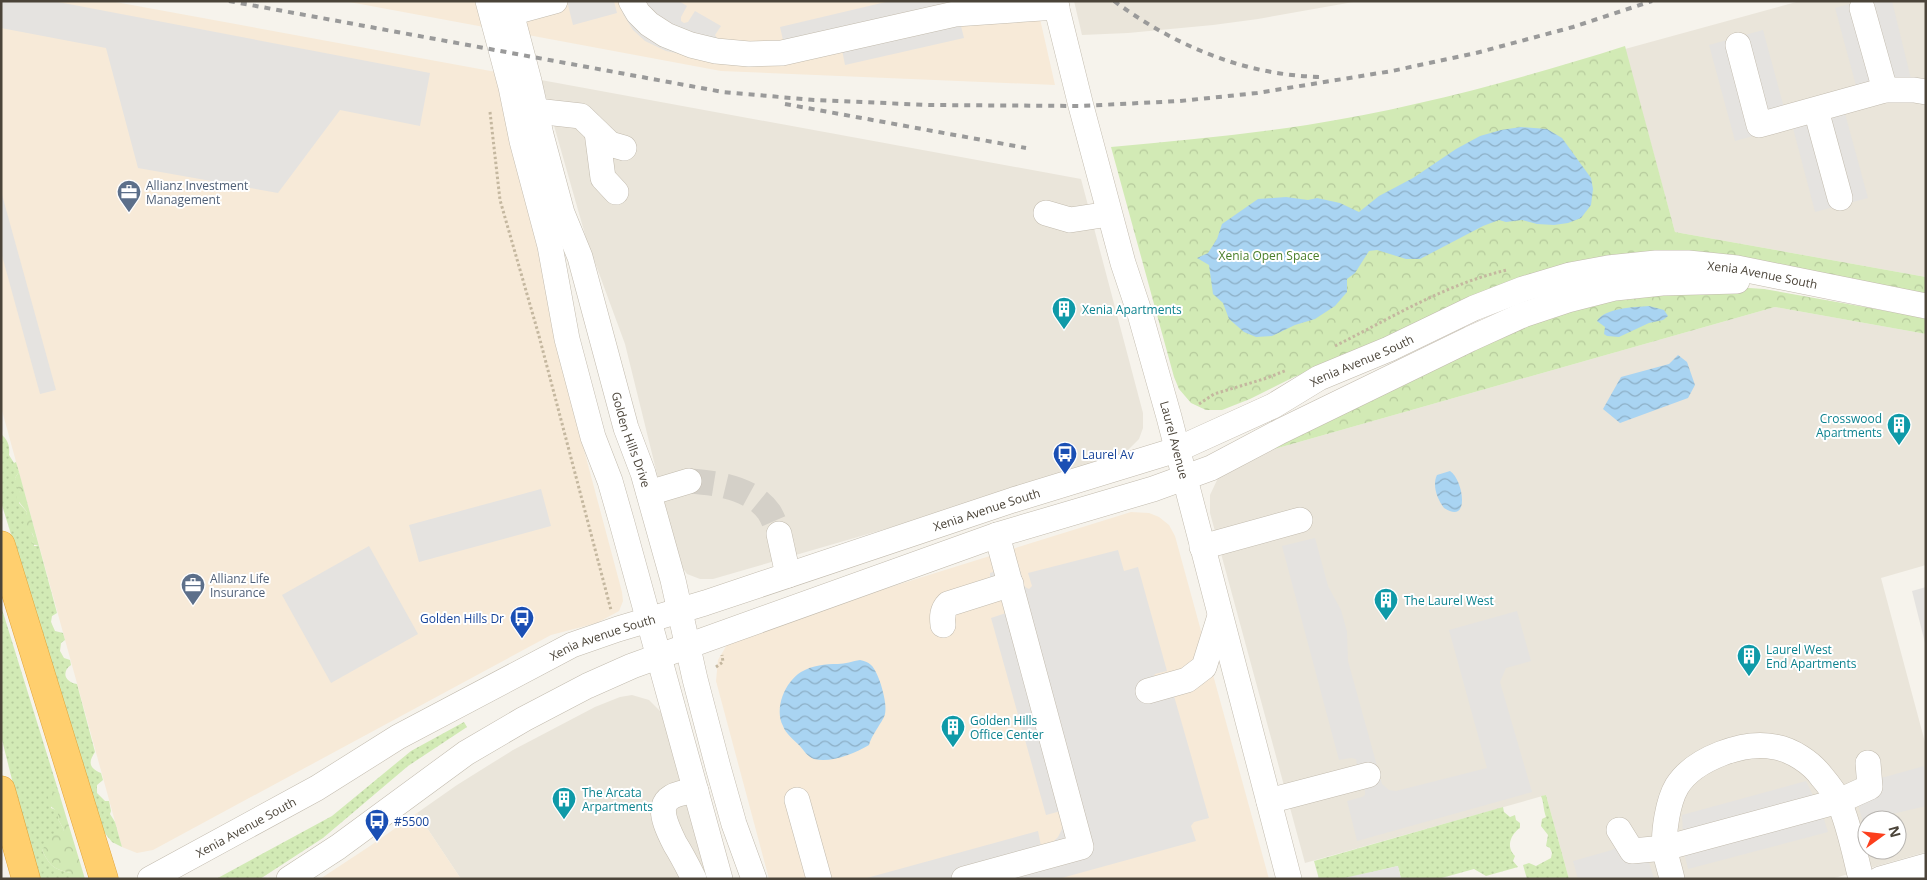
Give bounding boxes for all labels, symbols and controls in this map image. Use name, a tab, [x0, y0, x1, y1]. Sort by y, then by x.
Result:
place label: Allianz Investment Management	[146, 177, 248, 208]
office icon: Allianz Investment Management	[116, 179, 142, 213]
park label: Xenia Open Space	[1219, 247, 1320, 264]
street label: Xenia Avenue South	[1707, 257, 1819, 293]
building icon: Xenia Apartments	[1051, 296, 1077, 330]
place label: Xenia Apartments	[1082, 301, 1182, 318]
street label: Xenia Avenue South	[1306, 330, 1416, 390]
street label: Golden Hills Drive	[608, 390, 655, 489]
street label: Laurel Avenue	[1156, 399, 1193, 481]
place label: Crosswood Apartments	[1816, 410, 1882, 441]
building icon: Crosswood Apartments	[1886, 412, 1912, 446]
bus stop icon: Laurel Av	[1052, 441, 1078, 475]
place label: Laurel Av	[1082, 446, 1134, 463]
street label: Xenia Avenue South	[931, 484, 1042, 535]
place label: Allianz Life Insurance	[210, 570, 270, 601]
office icon: Allianz Life Insurance	[180, 572, 206, 606]
building icon: The Laurel West	[1373, 587, 1399, 621]
place label: The Laurel West	[1404, 592, 1494, 609]
bus stop icon: Golden Hills Dr	[509, 605, 535, 639]
place label: Golden Hills Dr	[420, 610, 504, 627]
street label: Xenia Avenue South	[546, 610, 657, 664]
place label: Laurel West End Apartments	[1766, 641, 1857, 672]
building icon: Laurel West End Apartments	[1736, 643, 1762, 677]
place label: Golden Hills Office Center	[970, 712, 1044, 743]
building icon: Golden Hills Office Center	[940, 714, 966, 748]
place label: The Arcata Arpartments	[582, 784, 653, 815]
building icon: The Arcata Arpartments	[551, 786, 577, 820]
street label: Xenia Avenue South	[193, 793, 299, 861]
bus stop icon: #5500	[364, 808, 390, 842]
north arrow	[1857, 810, 1907, 860]
place label: #5500	[394, 813, 429, 830]
text: N	[1884, 824, 1906, 839]

